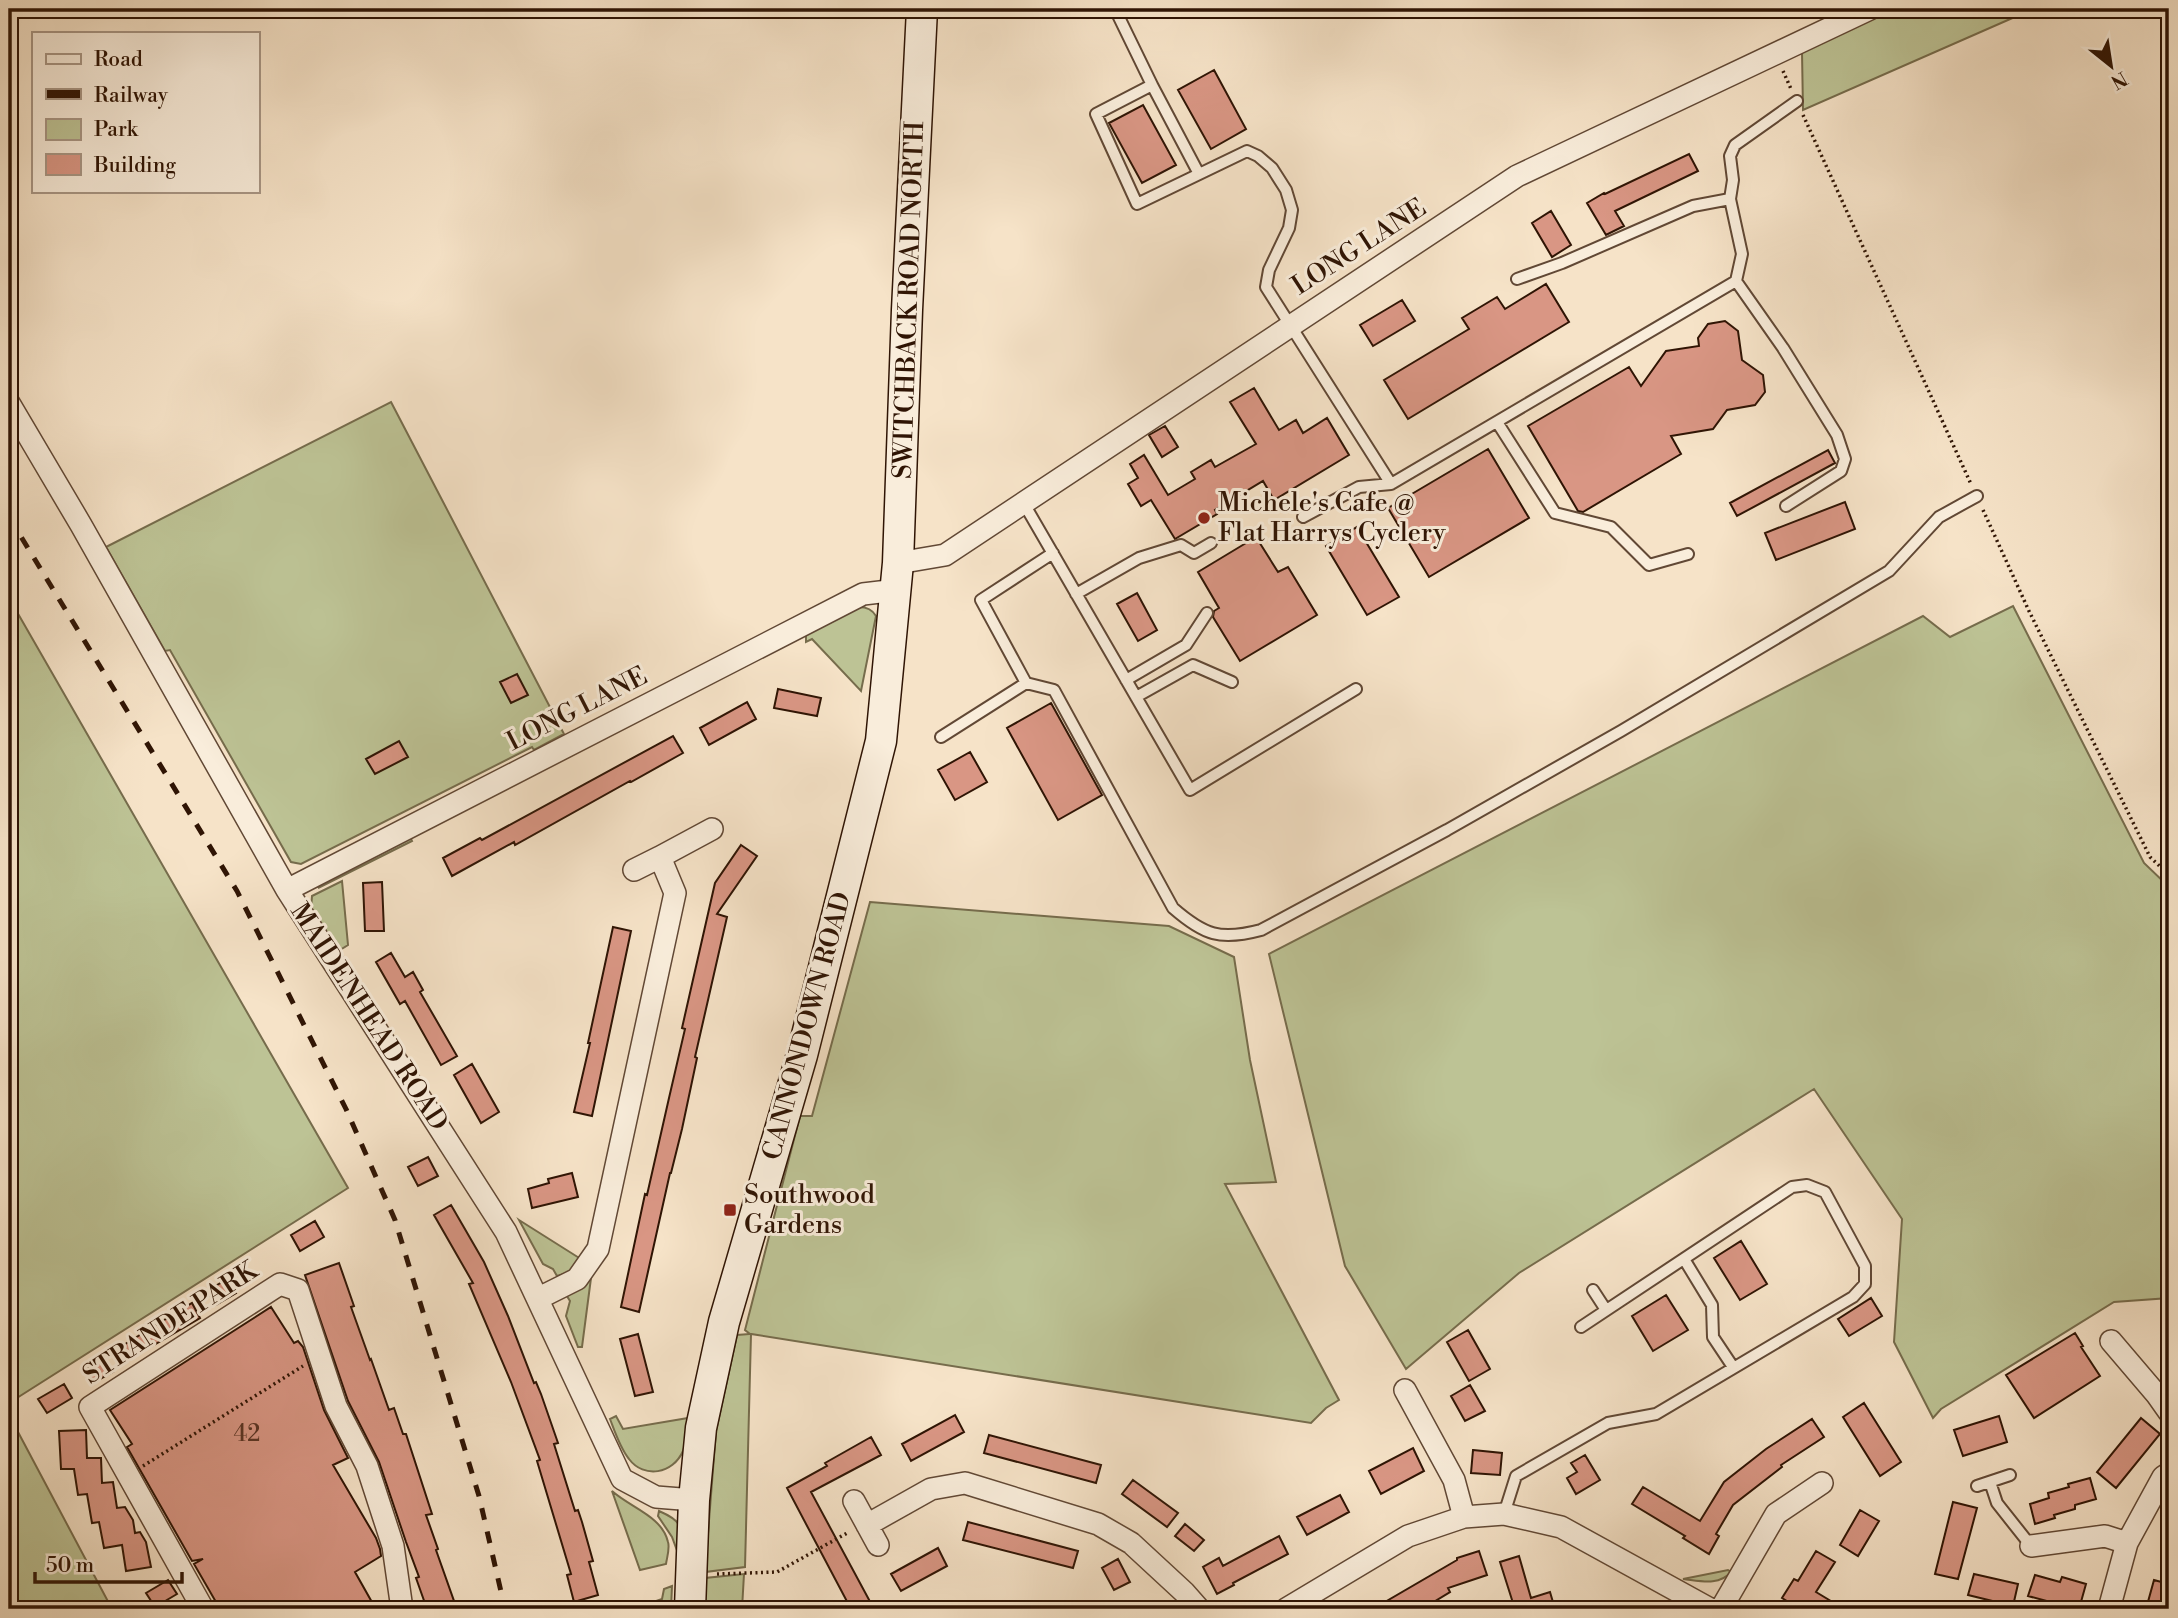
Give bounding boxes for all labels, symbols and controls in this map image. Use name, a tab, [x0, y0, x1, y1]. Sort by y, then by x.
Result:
legend	[32, 32, 259, 192]
north arrow	[2076, 32, 2146, 102]
text: Road	[94, 47, 143, 73]
text: N	[2106, 66, 2132, 94]
text: Railway	[94, 83, 169, 109]
text: Park	[94, 117, 139, 143]
street label: SWITCHBACK ROAD NORTH	[887, 120, 931, 479]
text: Building	[93, 153, 176, 179]
street label: LONG LANE	[1286, 192, 1432, 302]
place label: Michele's Cafe @ Flat Harrys Cyclery	[1218, 487, 1446, 549]
marker: Michele's Cafe @ Flat Harrys Cyclery	[1196, 510, 1212, 526]
street label: LONG LANE	[501, 660, 653, 758]
street label: CANNONDOWN ROAD	[756, 888, 858, 1164]
street label: MAIDENHEAD ROAD	[283, 897, 455, 1137]
place label: Southwood Gardens	[744, 1179, 875, 1241]
marker: Southwood Gardens	[722, 1202, 738, 1218]
street label: STRANDE PARK	[77, 1254, 265, 1391]
house number: 42	[234, 1420, 260, 1448]
scale bar	[35, 1541, 182, 1585]
text: 50 m	[46, 1553, 94, 1579]

